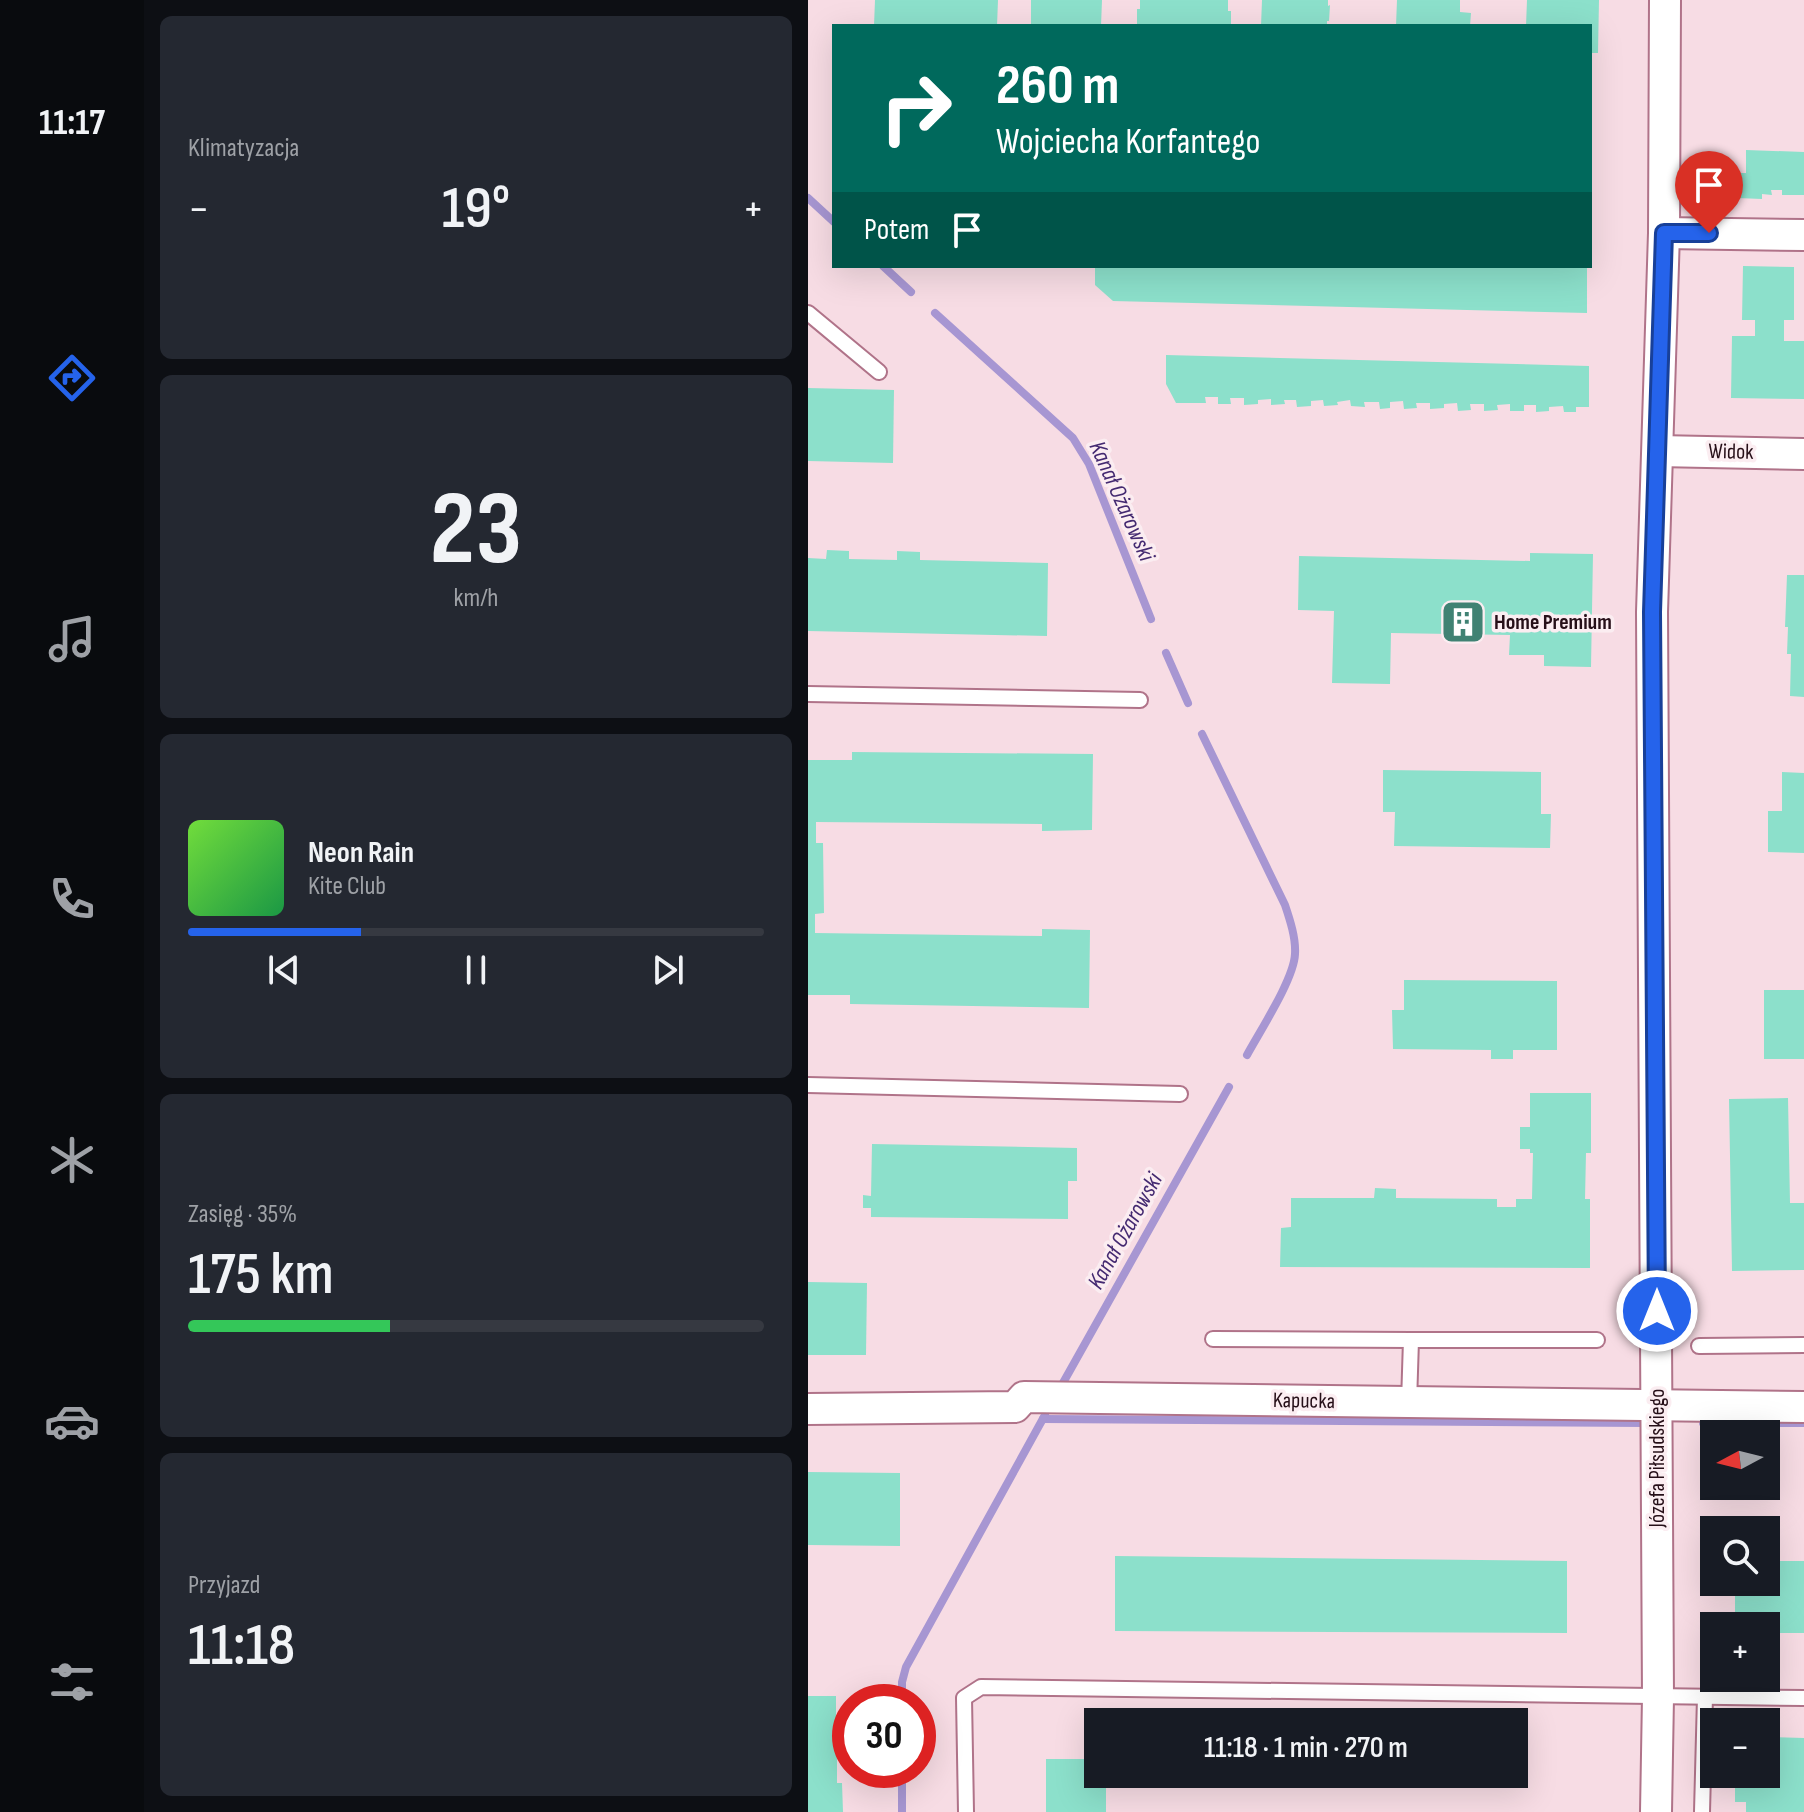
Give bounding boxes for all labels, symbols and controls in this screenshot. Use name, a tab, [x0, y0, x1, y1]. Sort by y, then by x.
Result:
text: 260 m	[996, 53, 1119, 120]
icon: right	[864, 56, 968, 160]
text: 11:17	[39, 102, 105, 145]
text: Wojciecha Korfantego	[996, 121, 1260, 164]
text: Klimatyzacja	[188, 133, 299, 164]
pin	[1675, 151, 1743, 233]
icon: arrive	[1687, 163, 1731, 207]
text: 19°	[442, 173, 510, 245]
text: −	[188, 183, 210, 236]
text: +	[742, 183, 764, 236]
icon: arrive	[945, 208, 989, 252]
text: Potem	[864, 212, 929, 248]
icon: directions	[44, 350, 100, 406]
water label: Kanał Ożarowski	[1083, 436, 1162, 566]
street label: Widok	[1708, 438, 1754, 466]
text: 23	[430, 468, 522, 593]
text: km/h	[454, 583, 498, 614]
building icon: Home Premium	[1439, 598, 1487, 646]
place label: Home Premium	[1494, 609, 1612, 636]
icon: music	[44, 611, 100, 667]
text: Neon Rain	[308, 835, 414, 871]
icon: phone	[44, 871, 100, 927]
text: Kite Club	[308, 871, 386, 902]
icon: previous	[262, 948, 306, 992]
icon: pause	[454, 948, 498, 992]
icon: next	[646, 948, 690, 992]
icon: climate	[44, 1132, 100, 1188]
water label: Kanał Ożarowski	[1081, 1167, 1169, 1294]
text: Zasięg · 35%	[188, 1199, 297, 1230]
text: 175 km	[188, 1239, 334, 1311]
position arrow	[1615, 1269, 1699, 1353]
street label: Kapucka	[1273, 1387, 1335, 1415]
street label: Józefa Piłsudskiego	[1644, 1389, 1671, 1528]
icon: car	[44, 1393, 100, 1449]
north arrow	[1700, 1420, 1780, 1500]
map controls	[1700, 1420, 1780, 1788]
button: search	[1700, 1516, 1780, 1596]
text: Przyjazd	[188, 1570, 260, 1601]
text: 11:18	[188, 1610, 295, 1682]
button: +	[1700, 1612, 1780, 1692]
icon: filters	[44, 1654, 100, 1710]
speed limit sign: 30	[832, 1684, 936, 1788]
button: −	[1700, 1708, 1780, 1788]
text: 11:18 · 1 min · 270 m	[1204, 1730, 1408, 1766]

